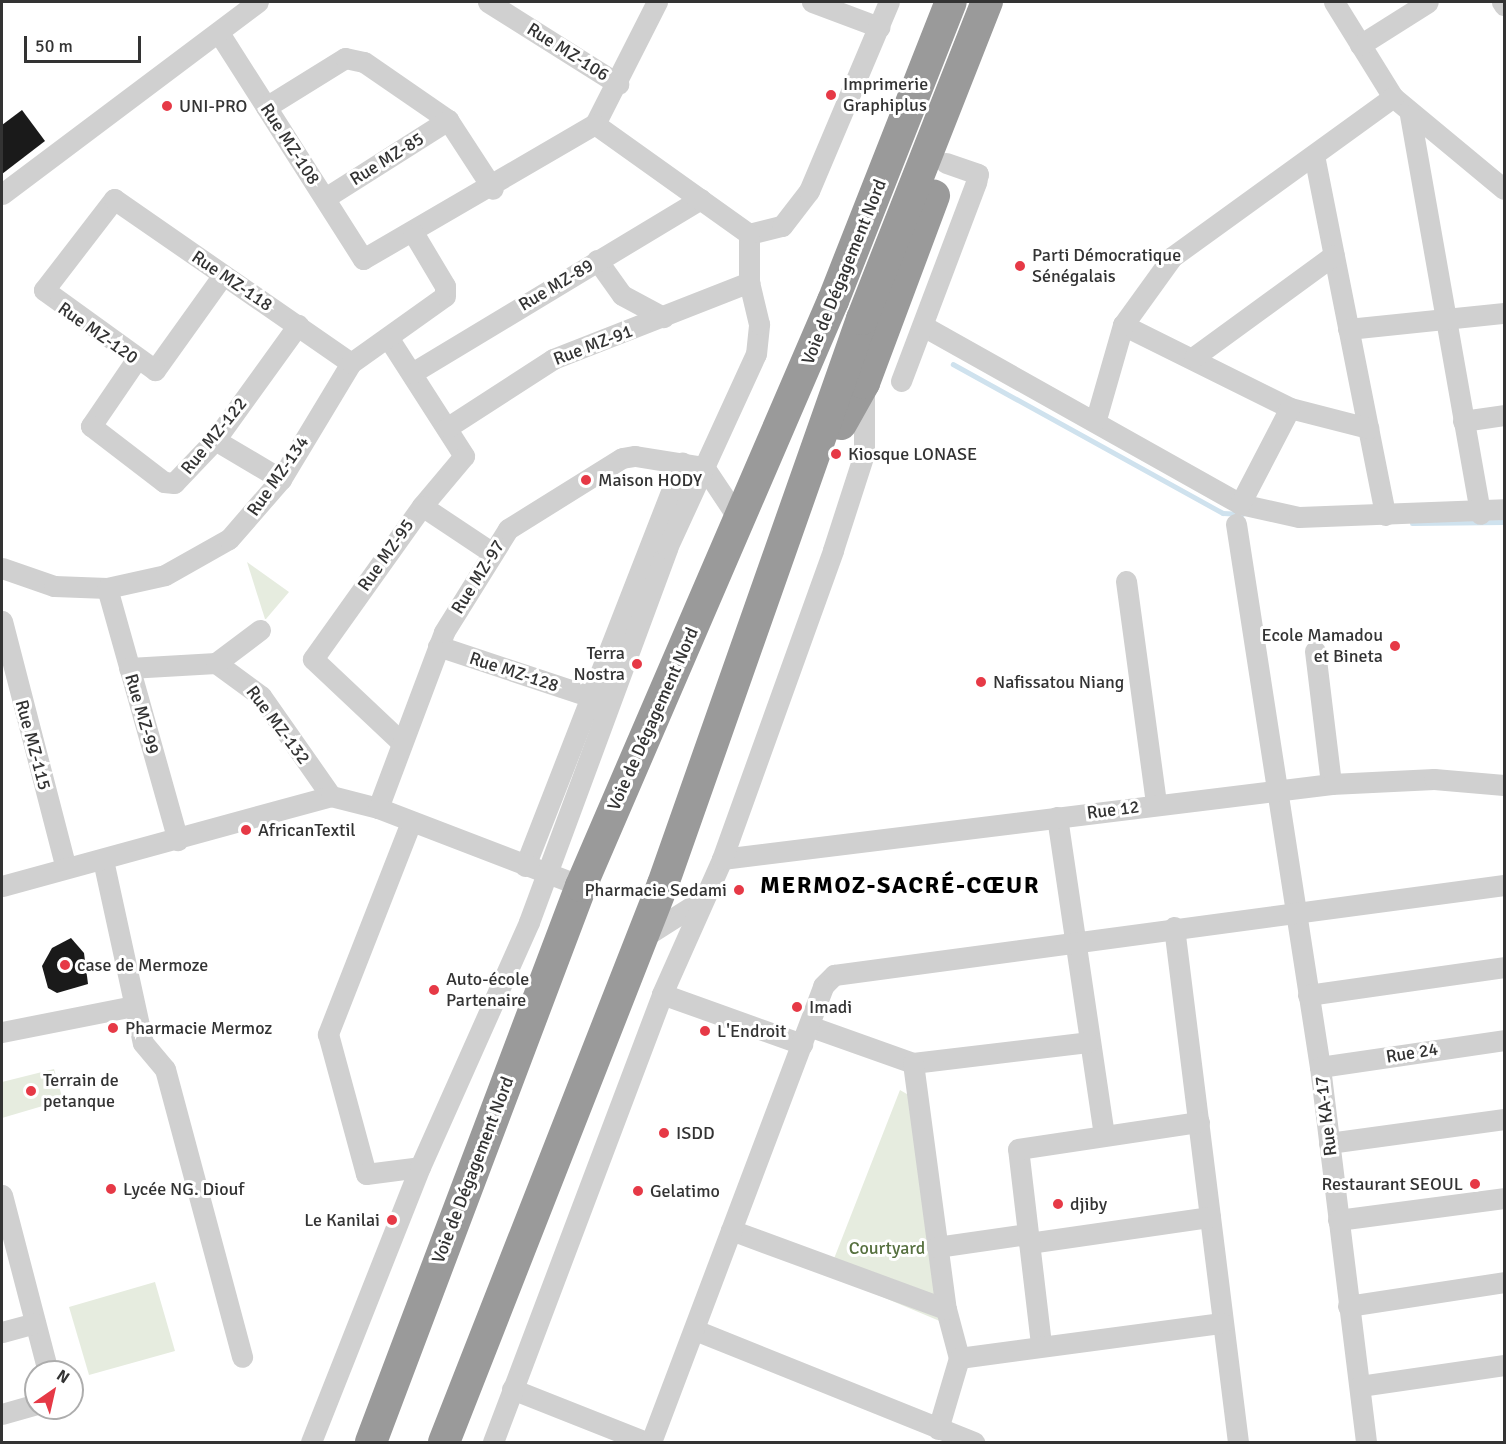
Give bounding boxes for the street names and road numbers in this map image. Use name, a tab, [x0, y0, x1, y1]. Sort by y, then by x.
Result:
street label: Rue MZ-106	[523, 18, 613, 86]
street label: Rue MZ-108	[256, 99, 324, 189]
street label: Rue MZ-85	[346, 128, 428, 190]
street label: Voie de Dégagement Nord	[797, 176, 891, 368]
street label: Rue MZ-118	[188, 246, 276, 316]
street label: Rue MZ-89	[515, 254, 597, 316]
street label: Rue MZ-120	[54, 298, 142, 368]
street label: Rue MZ-91	[550, 320, 636, 370]
street label: Rue MZ-122	[176, 393, 252, 479]
street label: Rue MZ-134	[243, 432, 313, 520]
street label: Rue MZ-95	[353, 515, 419, 595]
street label: Rue MZ-97	[447, 536, 509, 618]
street label: Voie de Dégagement Nord	[603, 624, 703, 814]
street label: Rue MZ-128	[467, 647, 561, 697]
street label: Rue MZ-99	[120, 671, 164, 757]
street label: Rue MZ-132	[241, 681, 315, 769]
street label: Rue MZ-115	[11, 697, 55, 793]
street label: Rue 12	[1086, 796, 1140, 824]
street label: Rue 24	[1384, 1038, 1440, 1068]
street label: Voie de Dégagement Nord	[427, 1074, 519, 1266]
street label: Rue KA-17	[1310, 1075, 1342, 1157]

